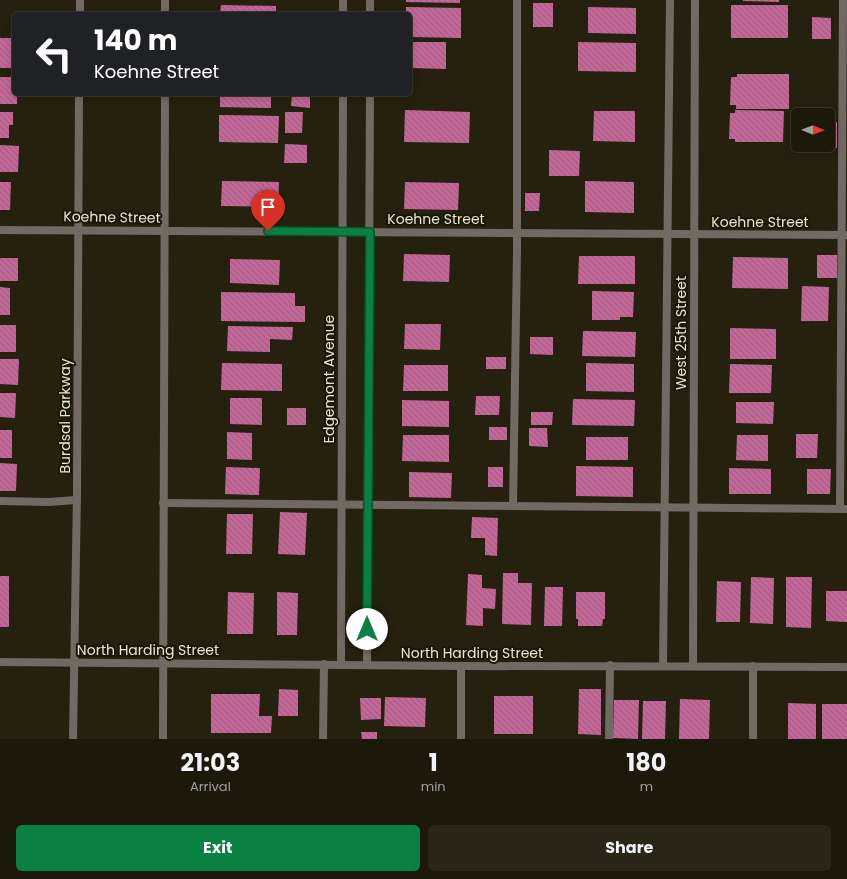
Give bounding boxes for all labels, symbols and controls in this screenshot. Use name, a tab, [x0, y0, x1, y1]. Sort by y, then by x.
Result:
text: 140 m	[94, 21, 177, 60]
icon: left	[28, 28, 80, 80]
text: Koehne Street	[94, 59, 219, 84]
north arrow	[791, 108, 835, 152]
map controls	[791, 108, 835, 152]
pin	[251, 190, 285, 231]
icon: arrive	[257, 196, 279, 218]
street label: Koehne Street	[63, 206, 161, 228]
street label: Koehne Street	[387, 209, 485, 229]
street label: Koehne Street	[711, 212, 809, 232]
street label: West 25th Street	[671, 276, 691, 390]
street label: Edgemont Avenue	[319, 314, 339, 443]
street label: Burdsal Parkway	[55, 358, 75, 474]
position arrow	[346, 608, 388, 650]
street label: North Harding Street	[77, 640, 219, 660]
street label: North Harding Street	[401, 643, 543, 663]
text: 21:03	[181, 746, 240, 779]
text: 1	[429, 746, 438, 779]
text: 180	[626, 746, 666, 779]
text: Arrival	[190, 777, 231, 796]
text: min	[421, 777, 446, 796]
text: m	[640, 777, 653, 796]
button: Exit	[16, 825, 420, 871]
button: Share	[428, 825, 831, 871]

